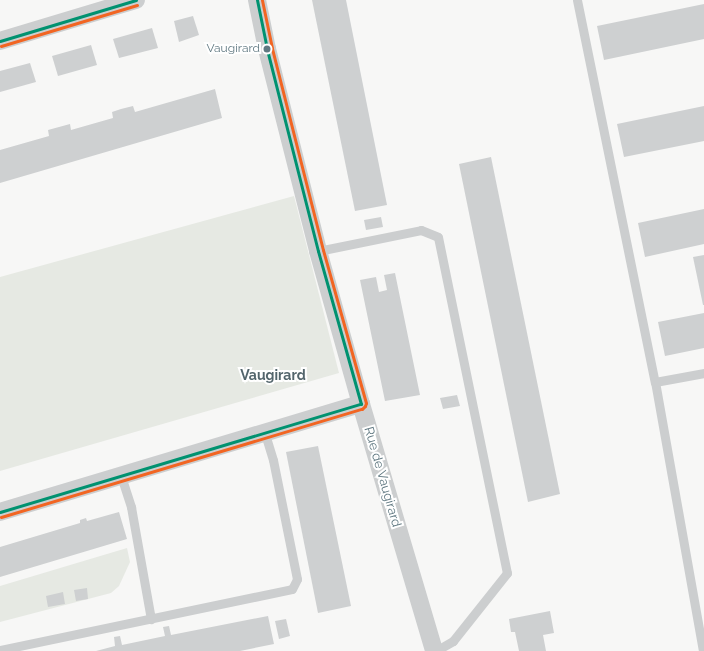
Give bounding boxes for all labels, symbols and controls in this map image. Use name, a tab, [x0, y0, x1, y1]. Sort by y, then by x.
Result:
place label: Vaugirard	[207, 42, 260, 56]
marker: Vaugirard	[262, 44, 272, 54]
district label: Vaugirard	[240, 367, 306, 383]
street label: Rue de Vaugirard	[360, 425, 404, 529]

